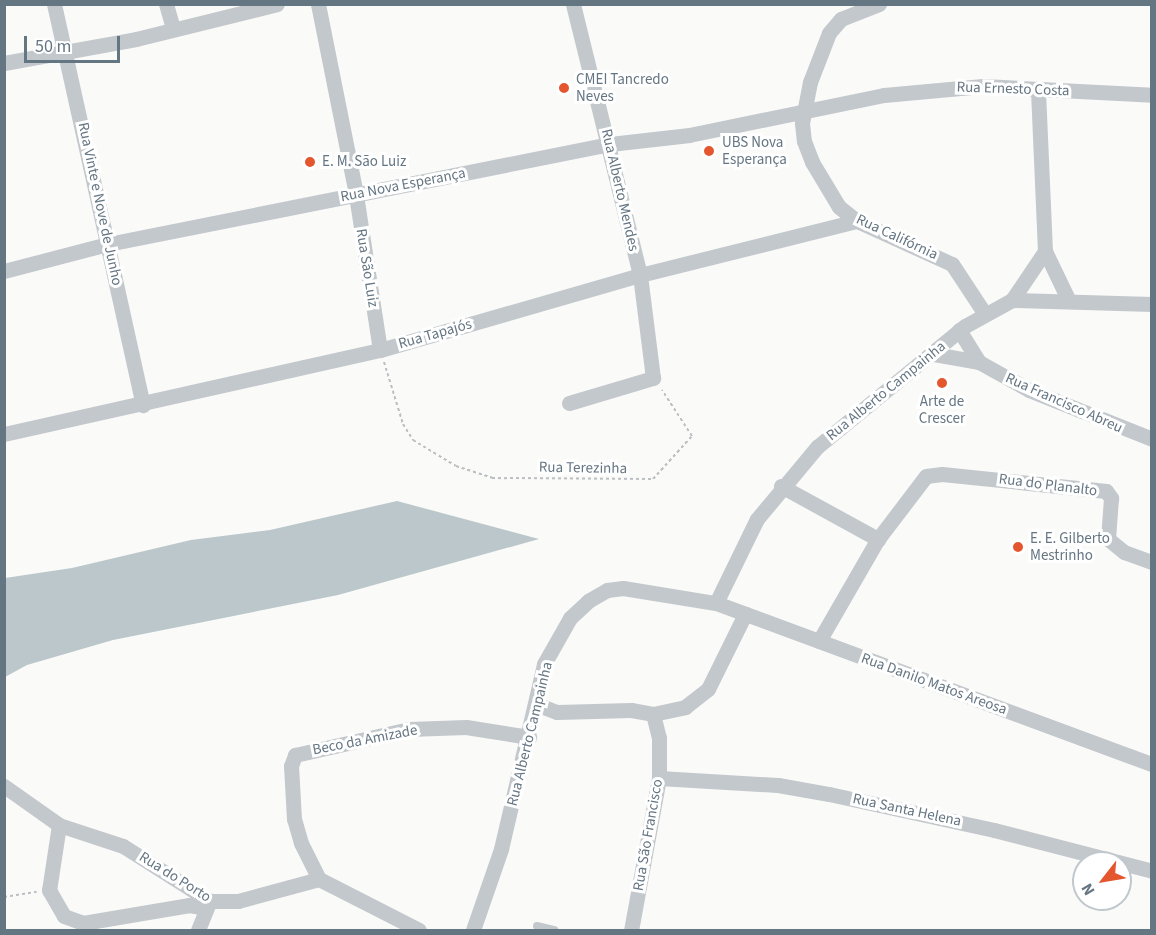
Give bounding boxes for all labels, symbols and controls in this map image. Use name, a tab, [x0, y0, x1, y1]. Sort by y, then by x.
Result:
scale bar	[27, 24, 123, 62]
text: 50 m	[35, 34, 71, 59]
place label: CMEI Tancredo Neves	[576, 70, 669, 105]
street label: Rua Ernesto Costa	[956, 78, 1070, 100]
marker: CMEI Tancredo Neves	[557, 81, 571, 95]
street label: Rua Vinte e Nove de Junho	[74, 121, 126, 287]
street label: Rua Alberto Mendes	[597, 127, 643, 253]
place label: UBS Nova Esperança	[722, 133, 787, 168]
marker: UBS Nova Esperança	[700, 142, 718, 160]
place label: E. M. São Luiz	[322, 153, 406, 171]
marker: E. M. São Luiz	[303, 155, 317, 169]
street label: Rua Nova Esperança	[339, 164, 467, 206]
street label: Rua Califórnia	[853, 210, 941, 264]
street label: Rua São Luiz	[352, 227, 382, 309]
street label: Rua Tapajós	[396, 315, 474, 353]
street label: Rua Alberto Campainha	[823, 337, 949, 445]
street label: Rua Francisco Abreu	[1003, 369, 1125, 437]
marker: Arte de Crescer	[935, 376, 949, 390]
place label: Arte de Crescer	[919, 392, 965, 427]
street label: Rua Terezinha	[539, 458, 627, 478]
street label: Rua do Planalto	[998, 470, 1098, 500]
place label: E. E. Gilberto Mestrinho	[1030, 529, 1110, 564]
marker: E. E. Gilberto Mestrinho	[1011, 540, 1025, 554]
street label: Rua Danilo Matos Areosa	[859, 649, 1009, 719]
street label: Rua Alberto Campainha	[503, 660, 557, 808]
street label: Beco da Amizade	[311, 721, 419, 759]
street label: Rua São Francisco	[629, 778, 667, 892]
street label: Rua Santa Helena	[851, 790, 963, 830]
street label: Rua do Porto	[136, 848, 214, 906]
north arrow	[1072, 851, 1132, 911]
text: N	[1076, 879, 1100, 899]

